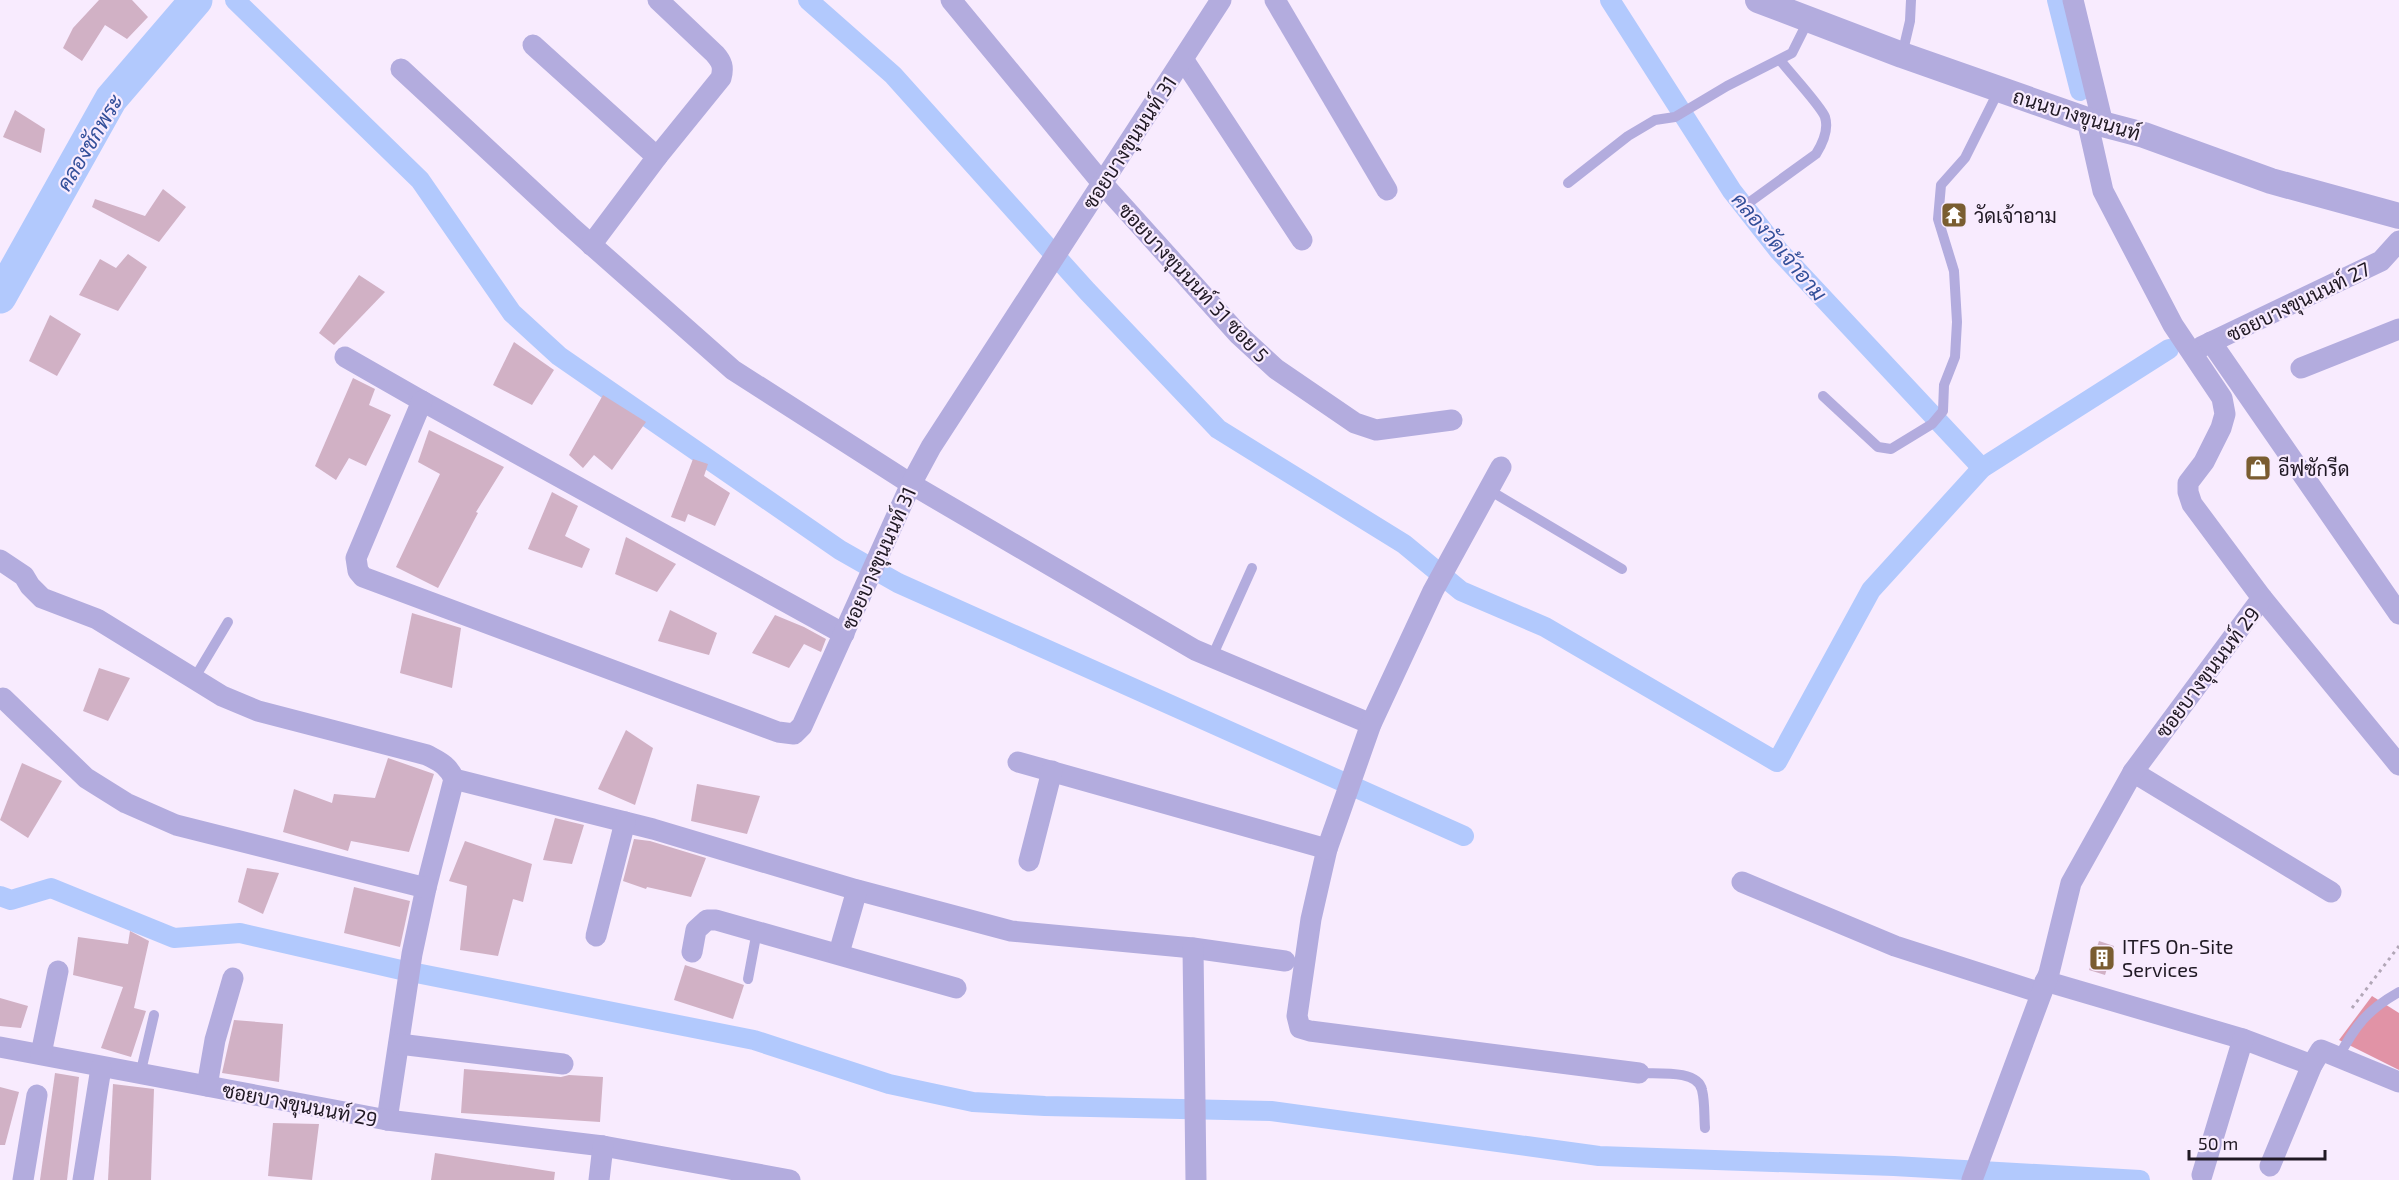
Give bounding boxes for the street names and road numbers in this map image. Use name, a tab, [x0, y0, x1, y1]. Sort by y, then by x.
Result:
street label: ซอยบางขุนนนท์ 31	[1076, 70, 1184, 215]
street label: ถนนบางขุนนนท์	[2009, 82, 2144, 148]
street label: ซอยบางขุนนนท์ 31 ซอย 5	[1112, 197, 1275, 369]
street label: ซอยบางขุนนนท์ 27	[2222, 255, 2375, 349]
street label: ซอยบางขุนนนท์ 31	[835, 482, 923, 634]
street label: ซอยบางขุนนนท์ 29	[2149, 601, 2266, 744]
street label: ซอยบางขุนนนท์ 29	[220, 1076, 380, 1134]

